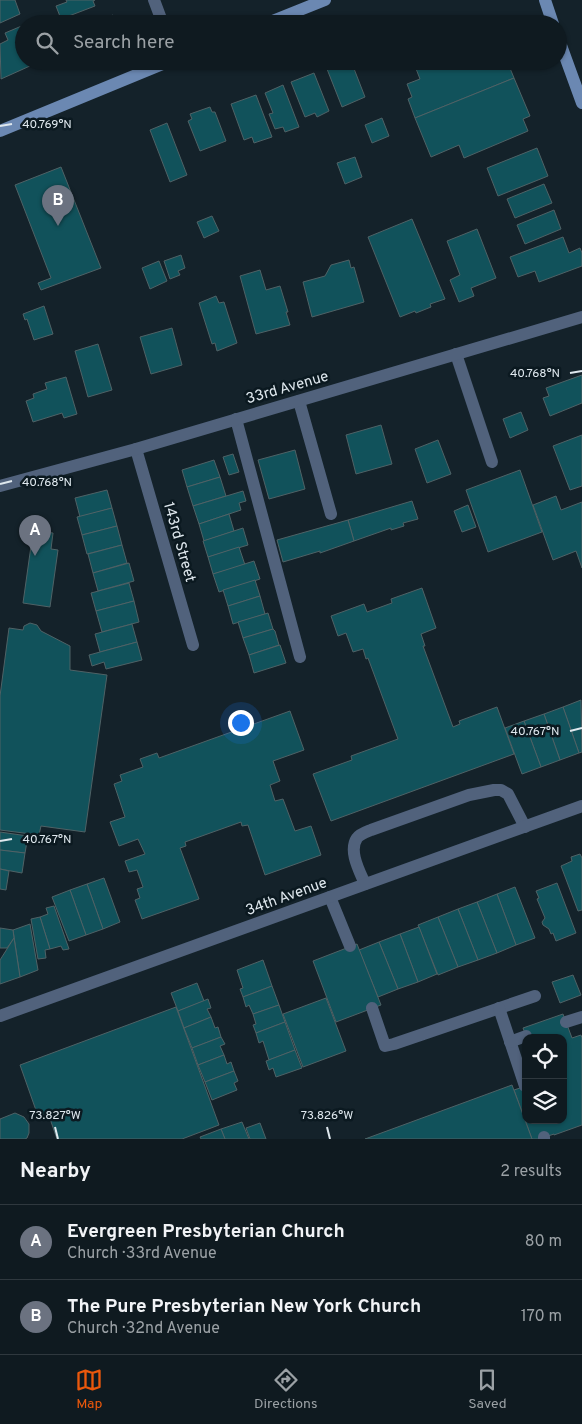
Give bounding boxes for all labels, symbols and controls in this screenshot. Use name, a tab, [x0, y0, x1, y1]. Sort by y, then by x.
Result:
search box	[15, 15, 567, 70]
icon: search	[33, 29, 61, 57]
text: Search here	[73, 31, 175, 55]
text: 40.769°N	[22, 117, 72, 133]
pin: B	[42, 185, 74, 226]
text: 40.768°N	[510, 366, 560, 382]
street label: 33rd Avenue	[244, 368, 331, 409]
text: 40.768°N	[22, 475, 72, 491]
street label: 143rd Street	[158, 500, 199, 585]
pin: A	[19, 515, 51, 556]
your location	[228, 710, 254, 736]
text: 40.767°N	[511, 724, 559, 740]
text: 40.767°N	[23, 832, 71, 848]
street label: 34th Avenue	[243, 874, 330, 921]
map controls	[522, 1034, 567, 1124]
button: locate	[522, 1034, 567, 1079]
button: layers	[522, 1079, 567, 1124]
text: 73.827°W	[29, 1108, 81, 1124]
text: 73.826°W	[301, 1108, 353, 1124]
text: Nearby	[20, 1158, 91, 1185]
text: 2 results	[500, 1162, 562, 1182]
text: Evergreen Presbyterian Church	[67, 1220, 345, 1244]
text: A	[30, 1232, 42, 1252]
text: 80 m	[525, 1232, 562, 1252]
text: Church · 33rd Avenue	[67, 1244, 217, 1264]
text: The Pure Presbyterian New York Church	[67, 1295, 421, 1319]
text: B	[30, 1307, 42, 1327]
text: 170 m	[521, 1307, 562, 1327]
text: Church · 32nd Avenue	[67, 1319, 220, 1339]
tab: Map	[75, 1366, 103, 1413]
tab: Directions	[254, 1366, 318, 1413]
tab: Saved	[468, 1366, 507, 1413]

